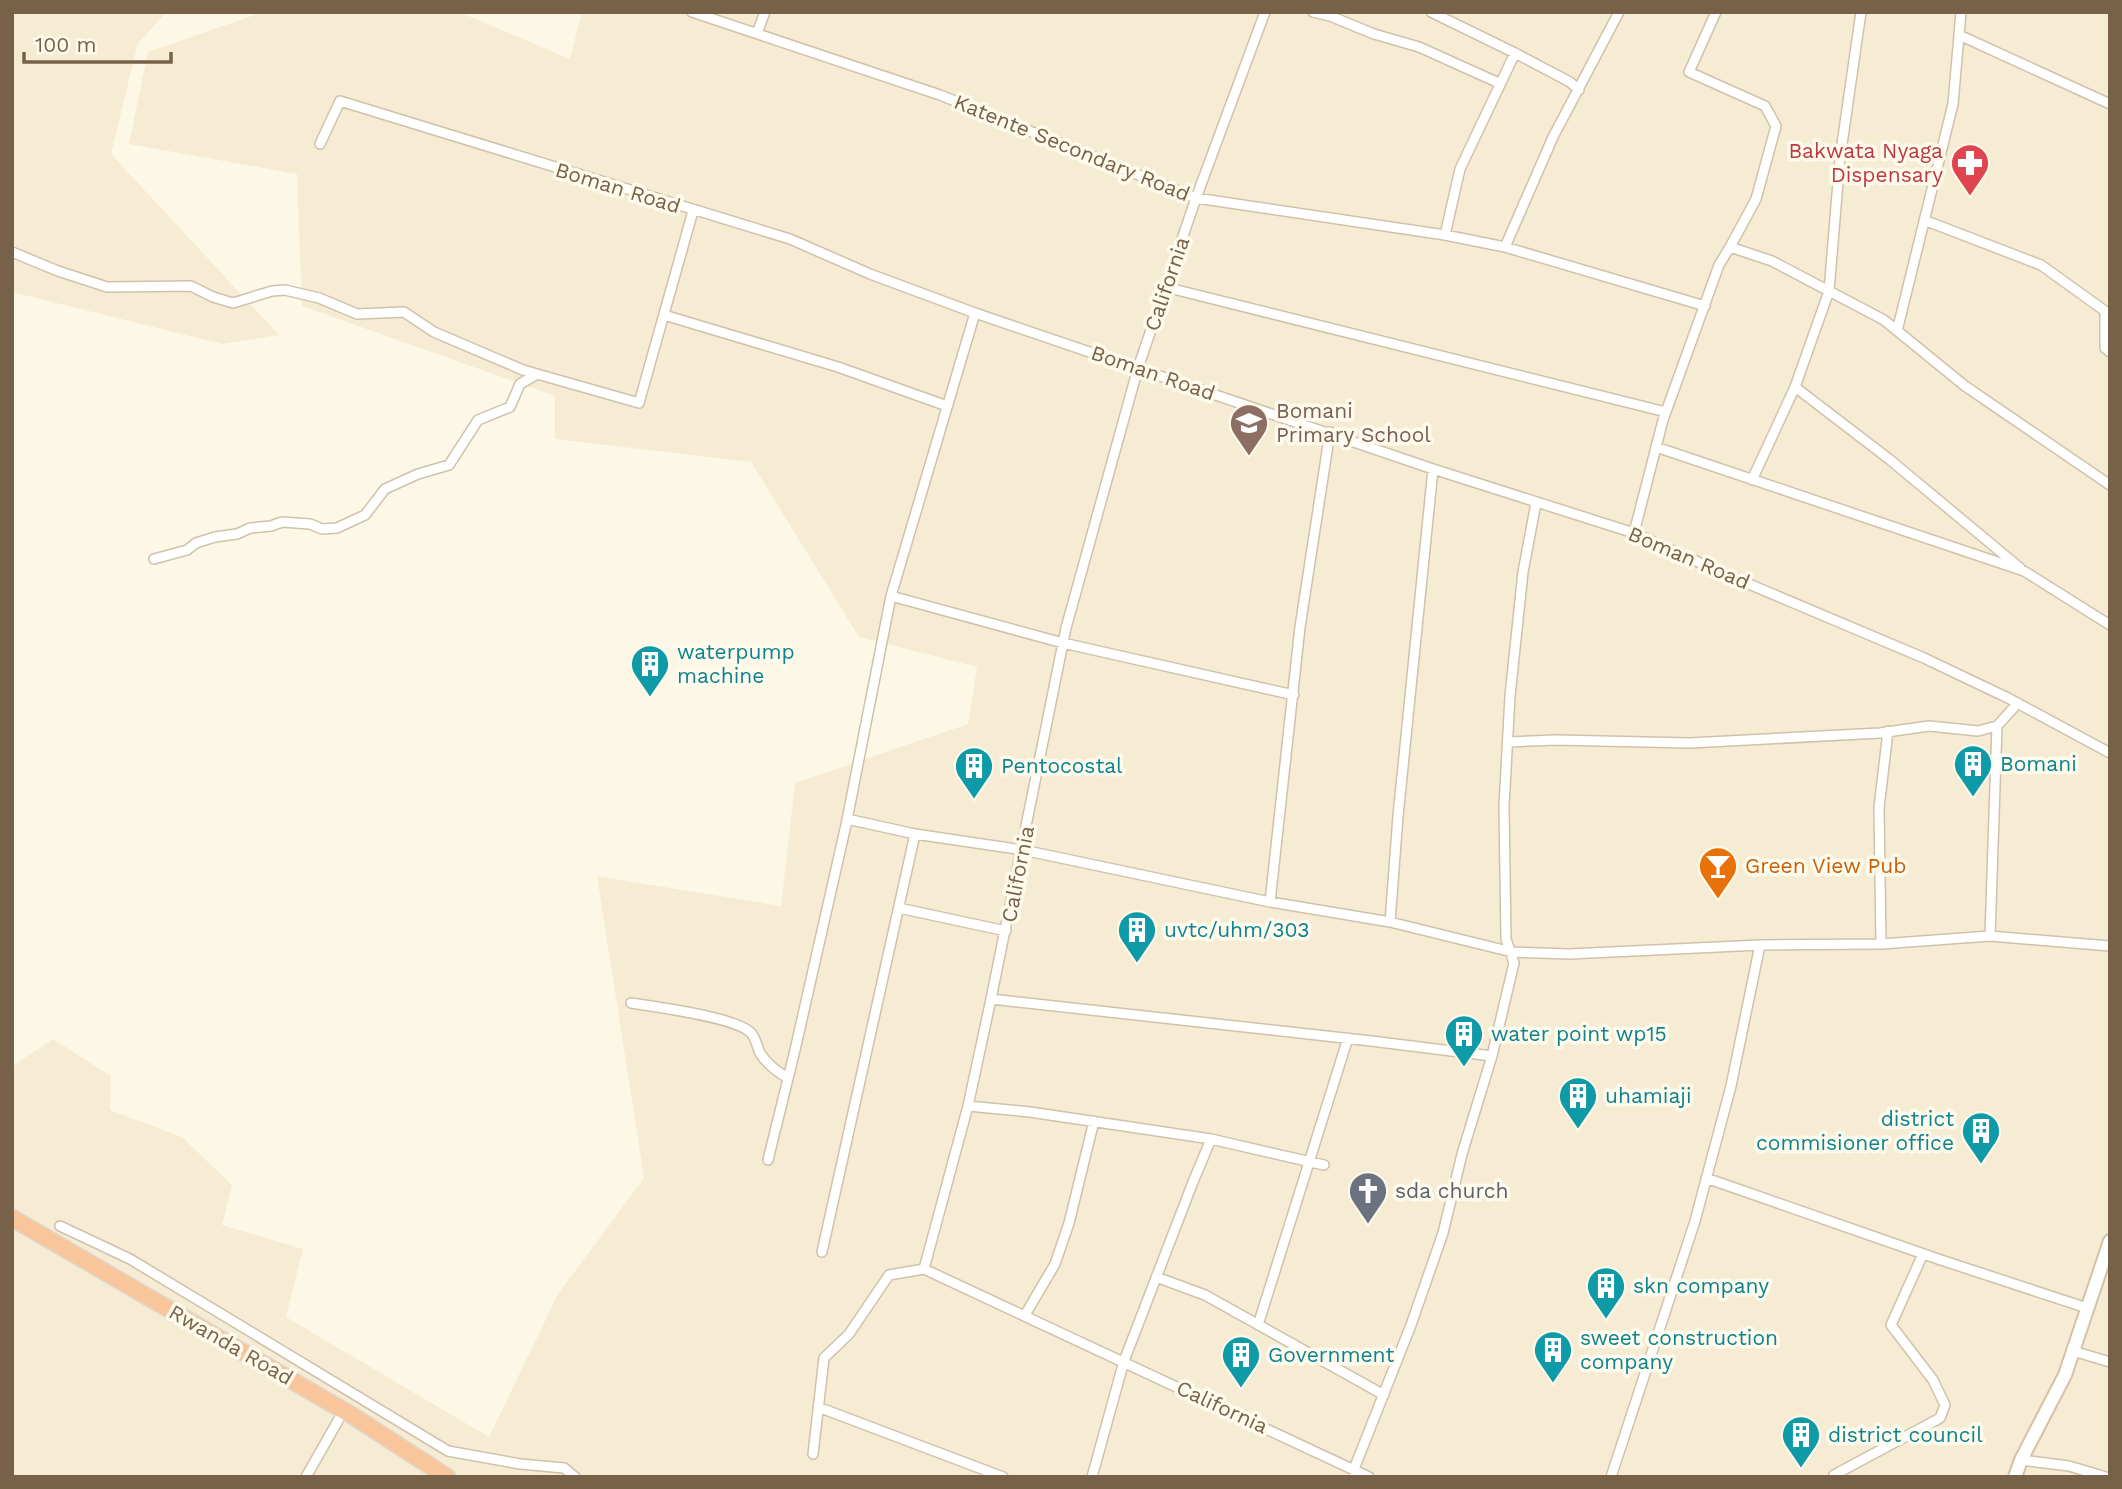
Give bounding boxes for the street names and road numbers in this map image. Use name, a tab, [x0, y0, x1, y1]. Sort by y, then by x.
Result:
street label: Katente Secondary Road	[951, 89, 1194, 206]
street label: Boman Road	[553, 157, 684, 218]
street label: California	[1139, 233, 1194, 334]
street label: Boman Road	[1088, 340, 1219, 405]
street label: Boman Road	[1625, 521, 1754, 594]
street label: California	[996, 823, 1039, 924]
street label: Rwanda Road	[165, 1299, 298, 1390]
street label: California	[1173, 1375, 1272, 1439]

